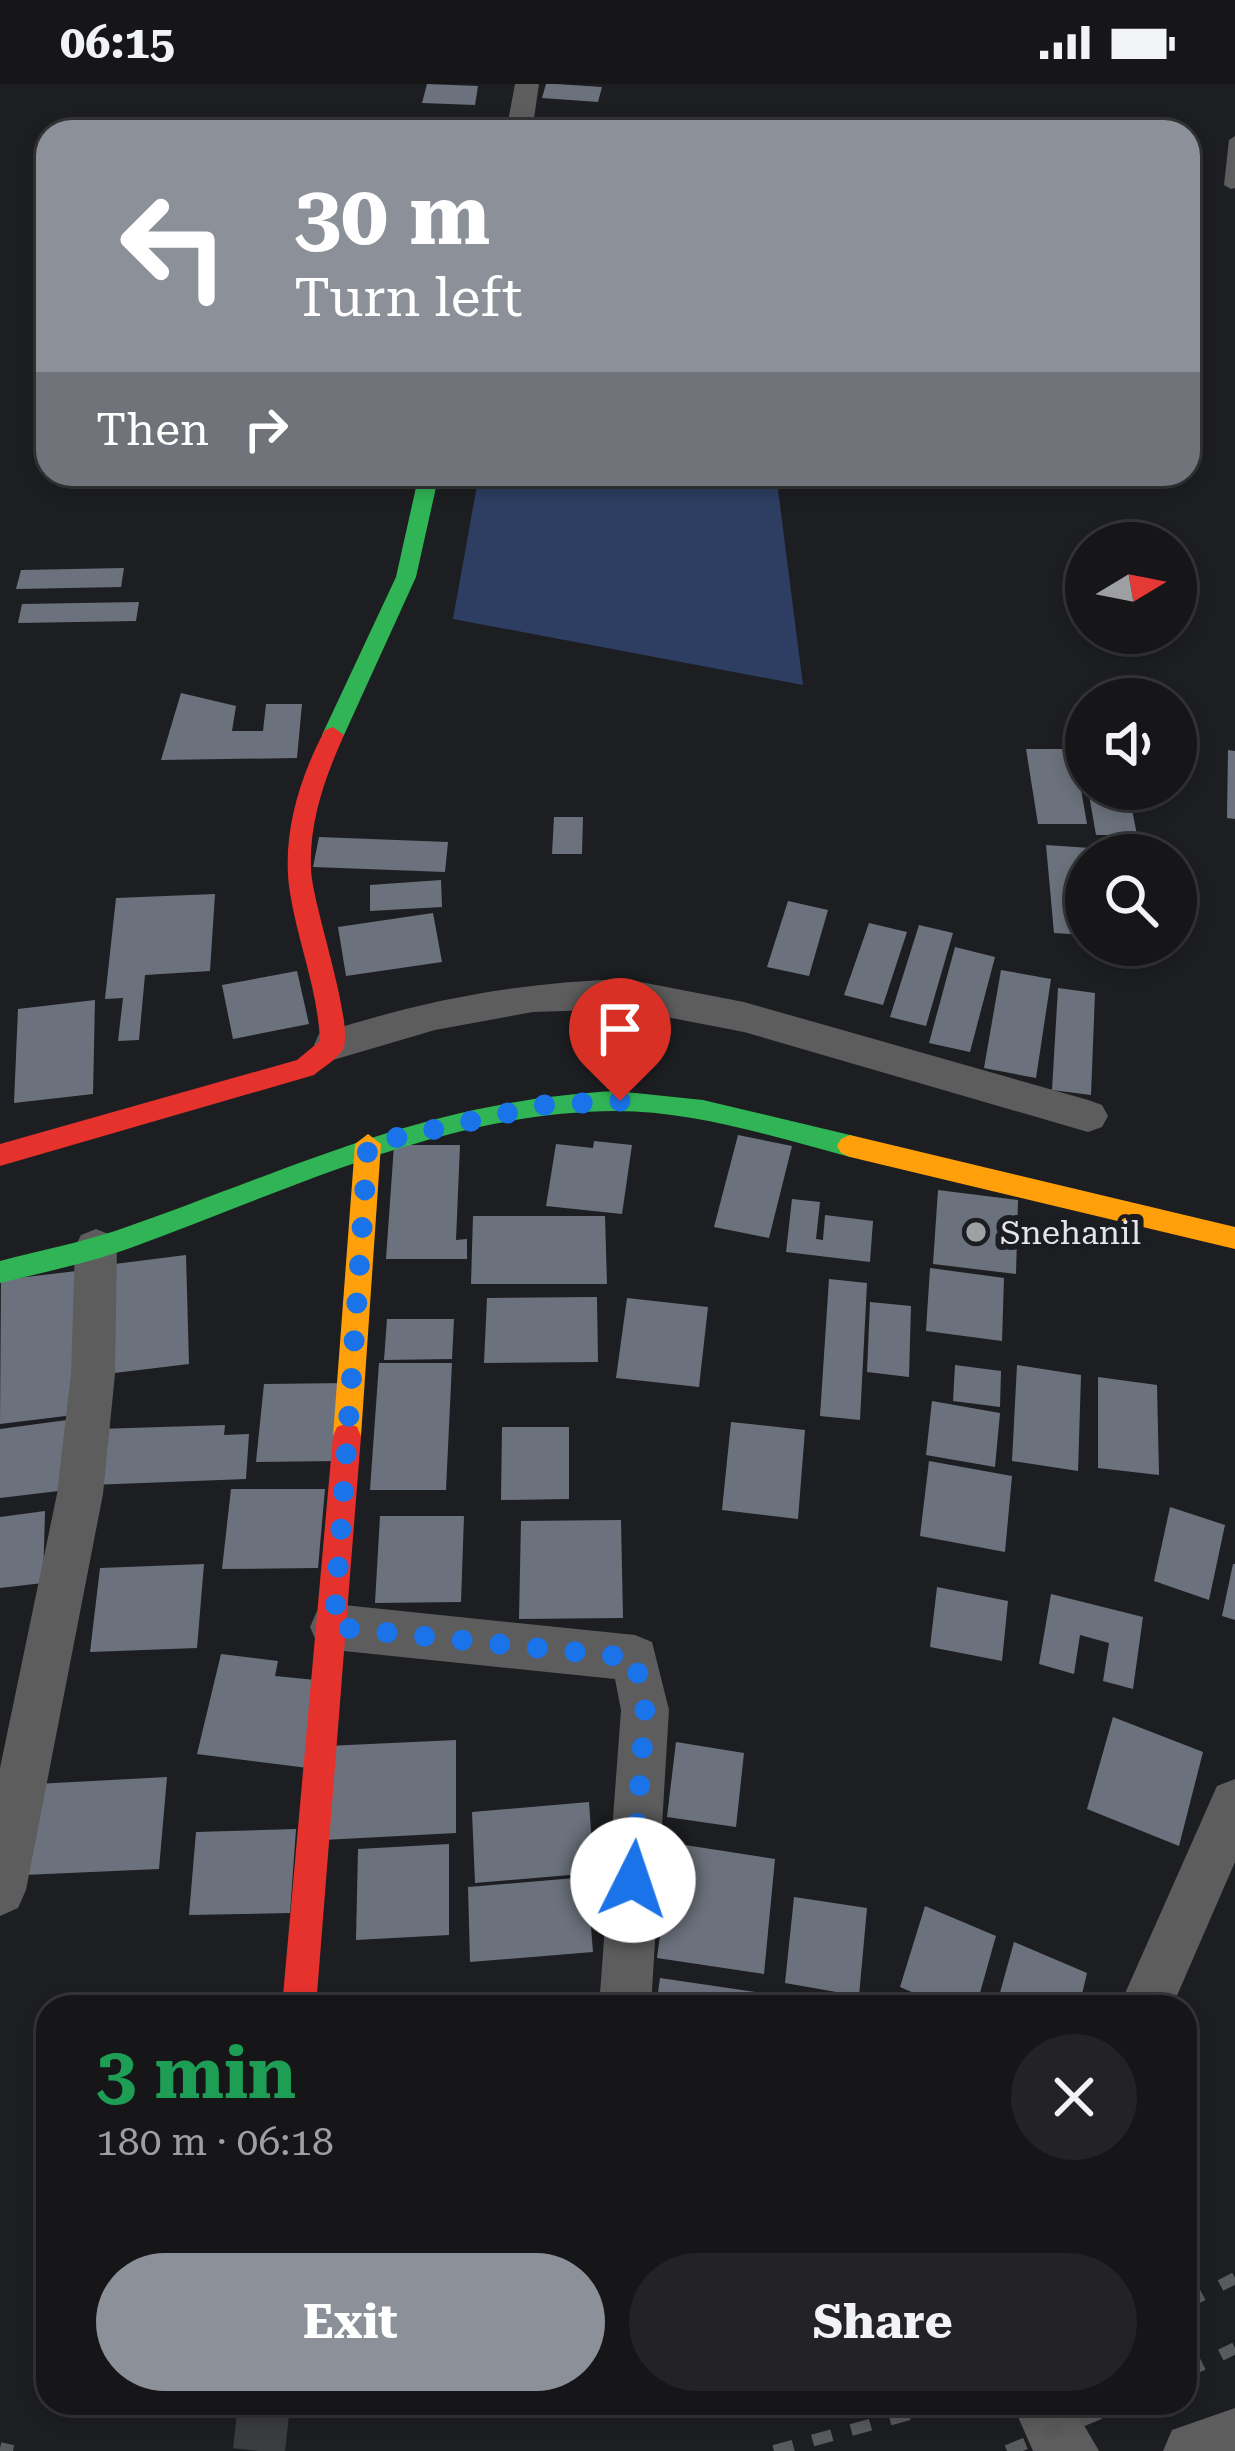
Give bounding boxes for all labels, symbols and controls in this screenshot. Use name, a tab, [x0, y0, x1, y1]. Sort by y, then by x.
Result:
text: 06:15	[60, 16, 175, 69]
text: 30 m	[294, 166, 490, 264]
icon: left	[96, 168, 252, 324]
text: Turn left	[294, 266, 522, 329]
icon: right	[233, 396, 299, 462]
text: Then	[96, 403, 209, 456]
north arrow	[1065, 522, 1197, 654]
map controls	[1065, 522, 1197, 966]
button: sound	[1065, 678, 1197, 810]
button: search	[1065, 834, 1197, 966]
pin	[569, 978, 671, 1101]
icon: arrive	[587, 996, 653, 1062]
place label: Snehanil	[1000, 1213, 1141, 1252]
marker: Snehanil	[963, 1219, 989, 1245]
position arrow	[570, 1817, 696, 1943]
text: 3 min	[96, 2031, 296, 2116]
button: close	[1011, 2034, 1137, 2160]
text: 180 m · 06:18	[96, 2119, 334, 2165]
button: Exit	[96, 2253, 605, 2391]
button: Share	[629, 2253, 1137, 2391]

